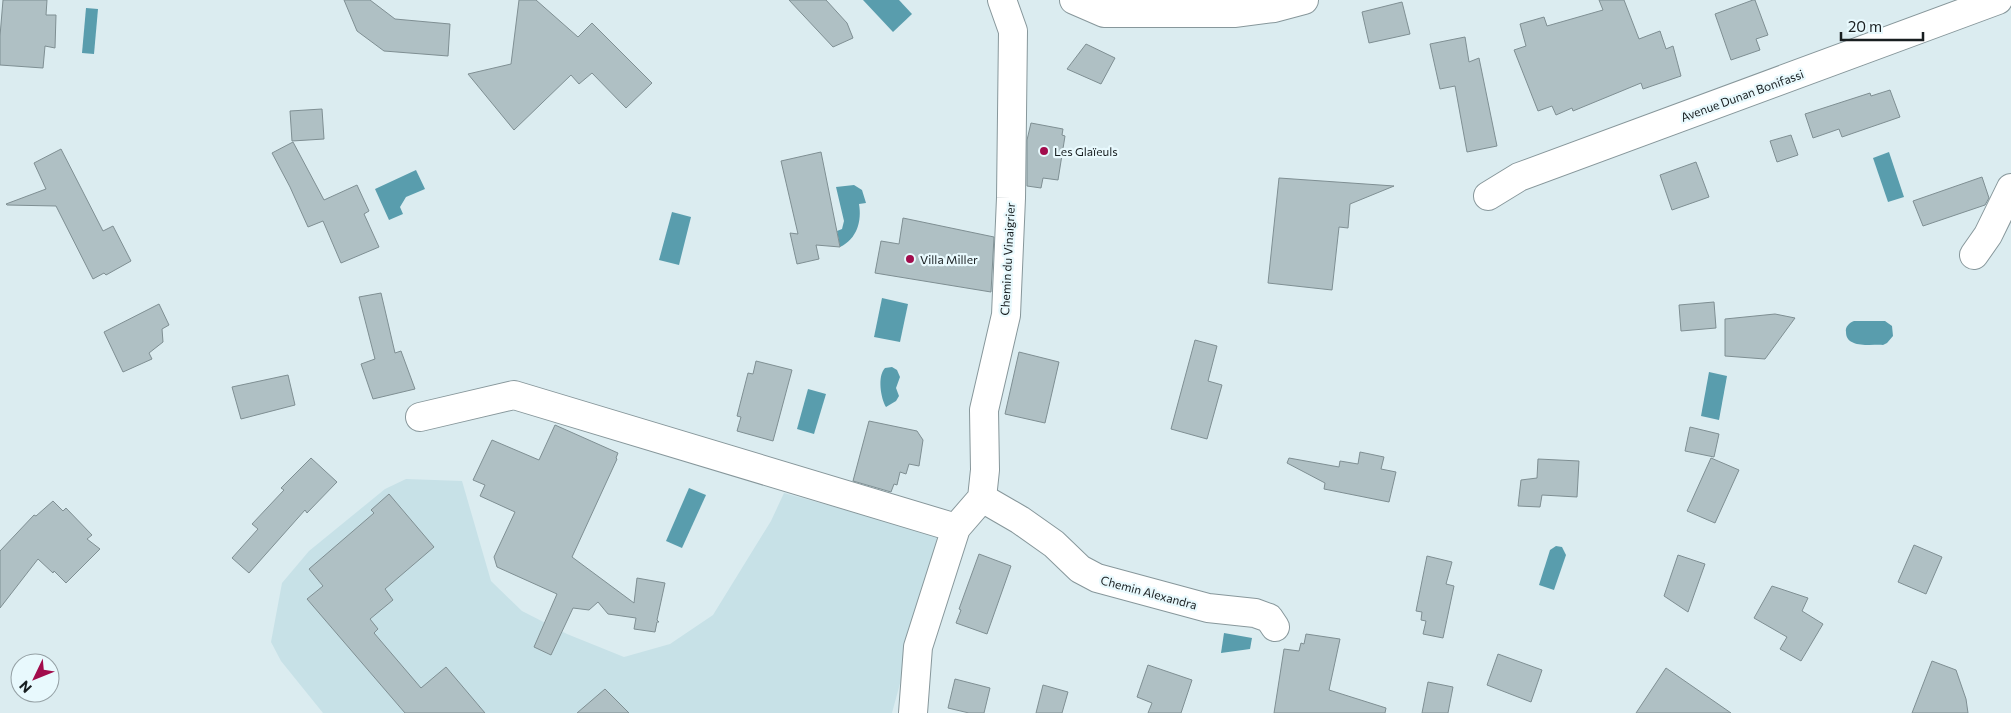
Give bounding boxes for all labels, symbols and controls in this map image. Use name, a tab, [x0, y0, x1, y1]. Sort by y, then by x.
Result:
scale bar	[1841, 10, 1924, 42]
text: 20 m	[1848, 17, 1882, 35]
street label: Avenue Dunan Bonifassi	[1679, 66, 1805, 124]
place label: Les Glaïeuls	[1054, 144, 1118, 158]
marker: Les Glaïeuls	[1038, 145, 1050, 157]
street label: Chemin du Vinaigrier	[997, 202, 1017, 316]
place label: Villa Miller	[920, 252, 978, 266]
marker: Villa Miller	[904, 253, 916, 265]
street label: Chemin Alexandra	[1099, 572, 1199, 612]
north arrow	[10, 653, 60, 703]
text: N	[15, 678, 35, 697]

